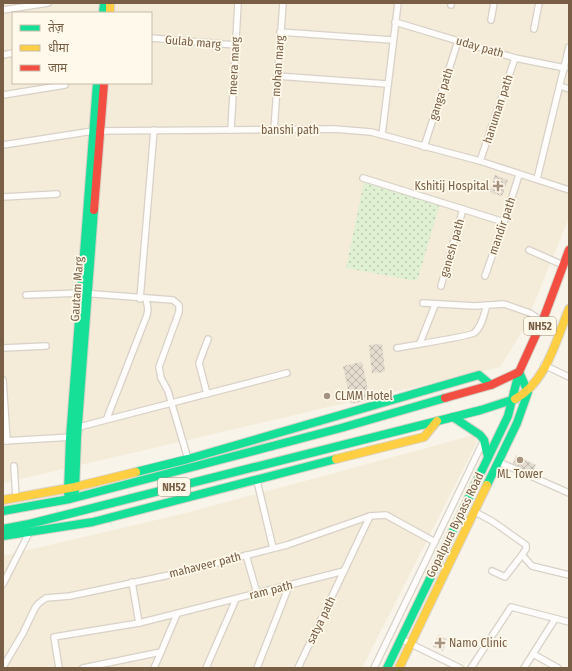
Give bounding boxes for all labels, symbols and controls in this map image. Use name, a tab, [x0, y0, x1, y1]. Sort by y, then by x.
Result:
legend	[12, 12, 152, 84]
text: तेज़	[48, 20, 65, 35]
street label: Gulab marg	[164, 33, 222, 51]
street label: mohan marg	[269, 34, 287, 97]
street label: uday path	[455, 34, 505, 60]
street label: meera marg	[225, 36, 243, 96]
text: धीमा	[48, 40, 70, 55]
text: जाम	[48, 61, 68, 75]
street label: ganga path	[426, 66, 456, 122]
street label: hanuman path	[480, 73, 516, 145]
street label: banshi path	[261, 123, 319, 137]
place label: Kshitij Hospital	[415, 179, 489, 193]
marker: Kshitij Hospital	[492, 180, 504, 192]
street label: mandir path	[486, 195, 518, 257]
street label: ganesh path	[437, 217, 467, 279]
street label: Gautam Marg	[68, 256, 86, 322]
road number: NH52	[524, 317, 556, 335]
place label: CLMM Hotel	[335, 389, 393, 403]
marker: CLMM Hotel	[322, 391, 332, 401]
marker: ML Tower	[515, 455, 525, 465]
place label: ML Tower	[497, 467, 544, 481]
street label: Gopalpura Bypass Road	[423, 470, 487, 580]
road number: NH52	[158, 478, 190, 496]
street label: mahaveer path	[168, 549, 242, 581]
street label: ram path	[248, 578, 294, 602]
street label: satya path	[304, 594, 338, 646]
place label: Namo Clinic	[449, 636, 507, 650]
marker: Namo Clinic	[434, 637, 446, 649]

